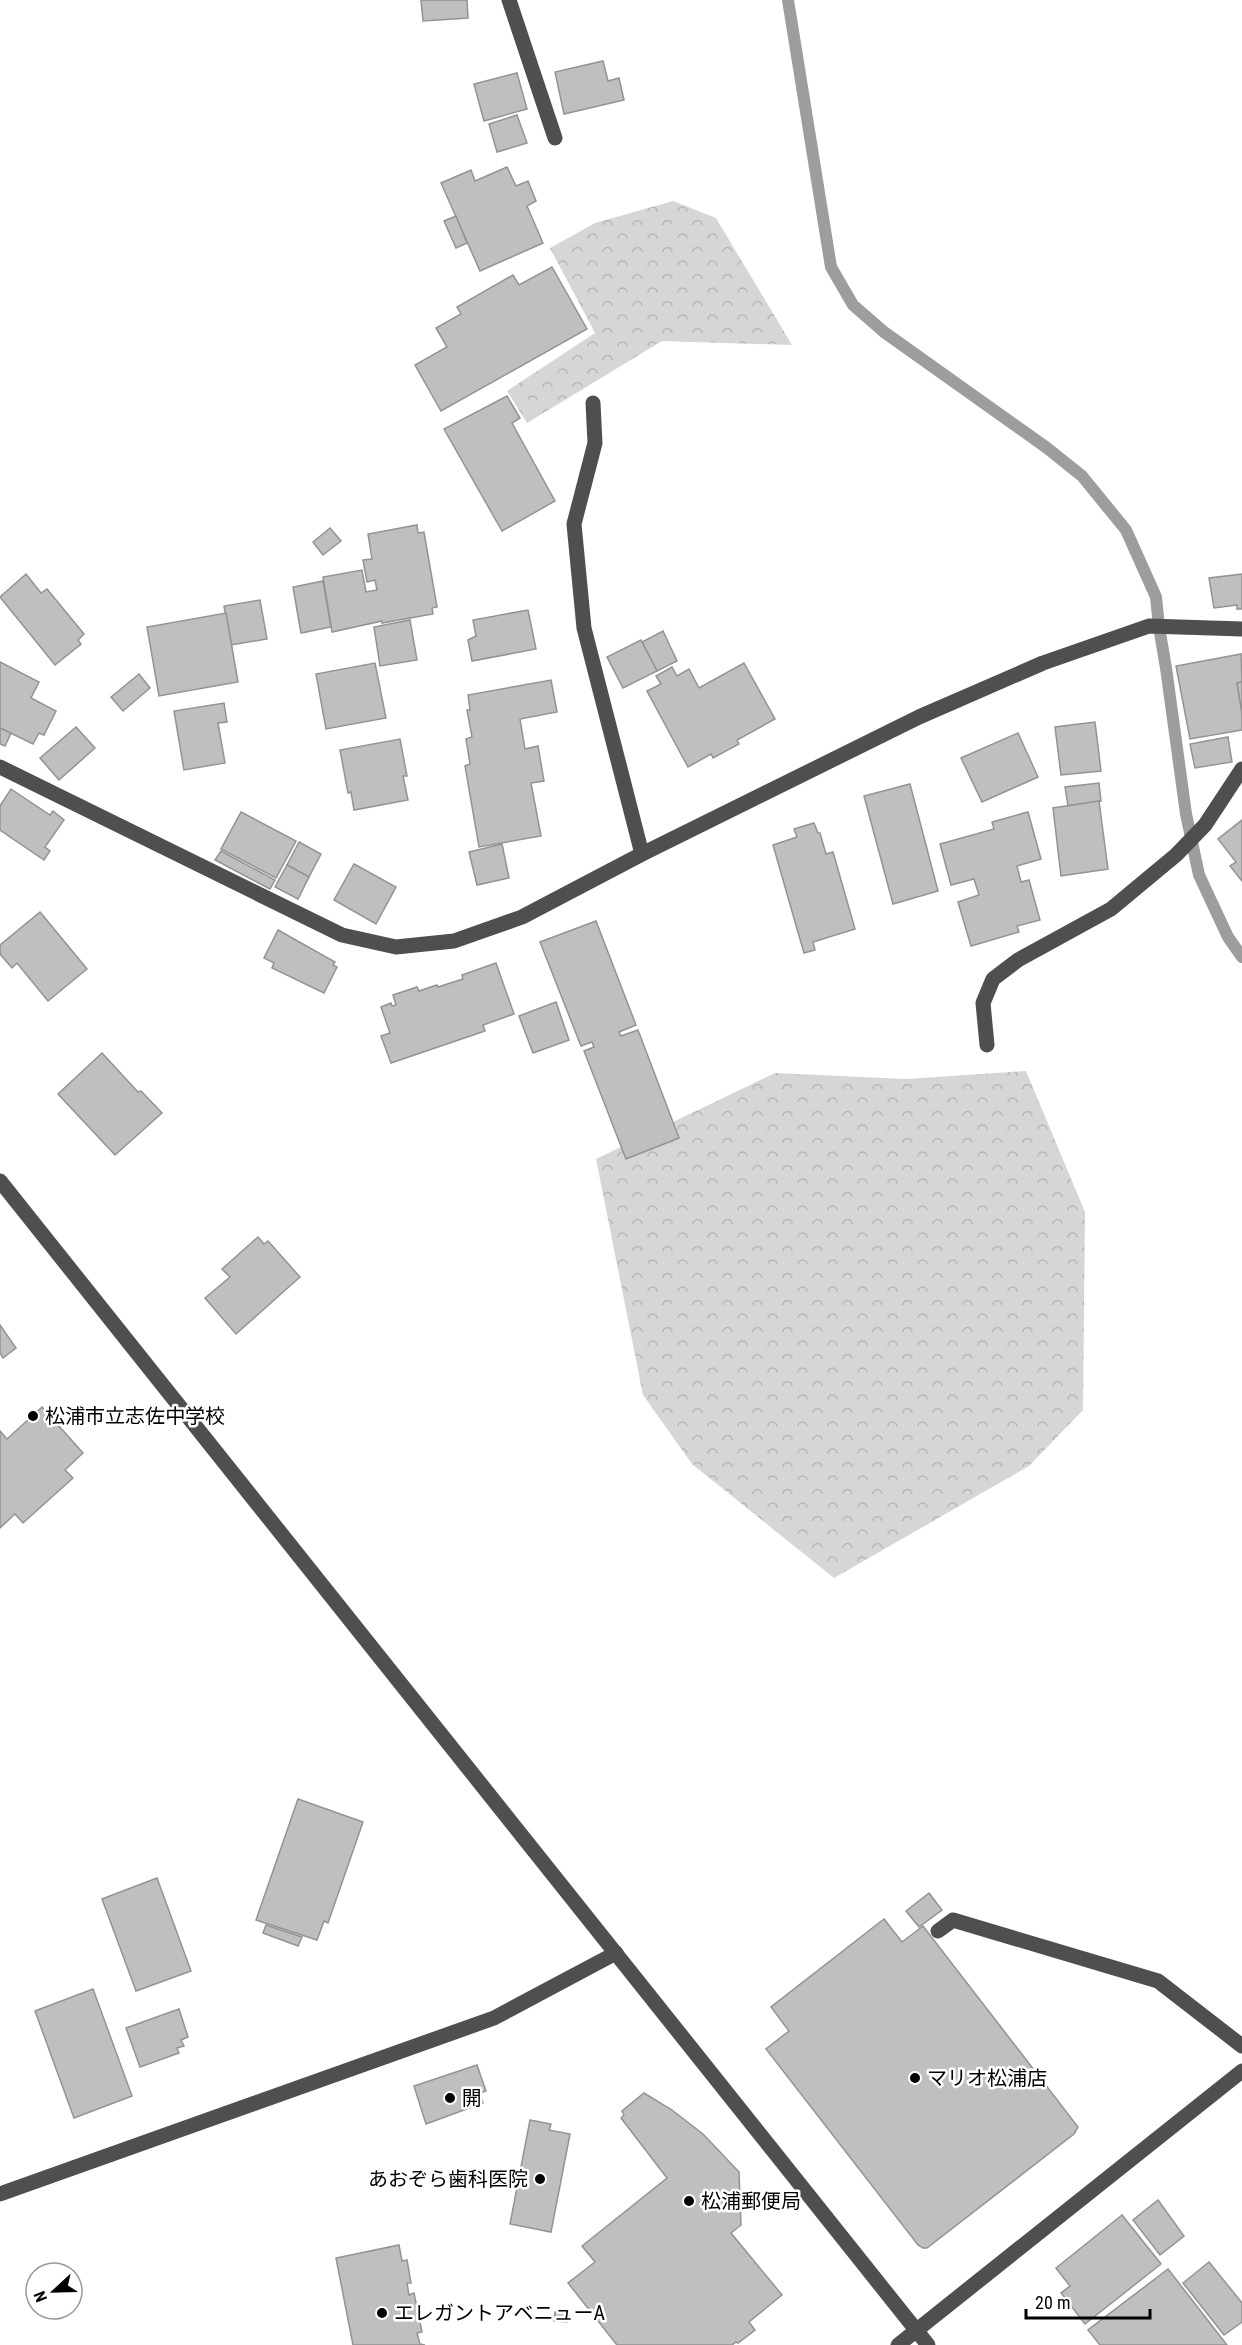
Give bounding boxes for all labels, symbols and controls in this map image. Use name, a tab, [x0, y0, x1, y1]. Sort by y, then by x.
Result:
place label: 松浦市立志佐中学校	[45, 1404, 225, 1428]
marker: 松浦市立志佐中学校	[26, 1409, 40, 1423]
place label: マリオ松浦店	[927, 2066, 1047, 2090]
marker: マリオ松浦店	[908, 2071, 922, 2085]
place label: 開	[462, 2086, 482, 2110]
marker: 開	[443, 2091, 457, 2105]
place label: あおぞら歯科医院	[368, 2167, 528, 2191]
marker: あおぞら歯科医院	[533, 2172, 547, 2186]
place label: 松浦郵便局	[701, 2189, 801, 2213]
marker: 松浦郵便局	[682, 2194, 696, 2208]
north arrow	[24, 2261, 84, 2321]
scale bar	[1026, 2282, 1150, 2320]
text: N	[30, 2288, 51, 2305]
text: 20 m	[1035, 2292, 1070, 2313]
place label: エレガントアベニューA	[394, 2301, 606, 2325]
marker: エレガントアベニューA	[375, 2306, 389, 2320]

